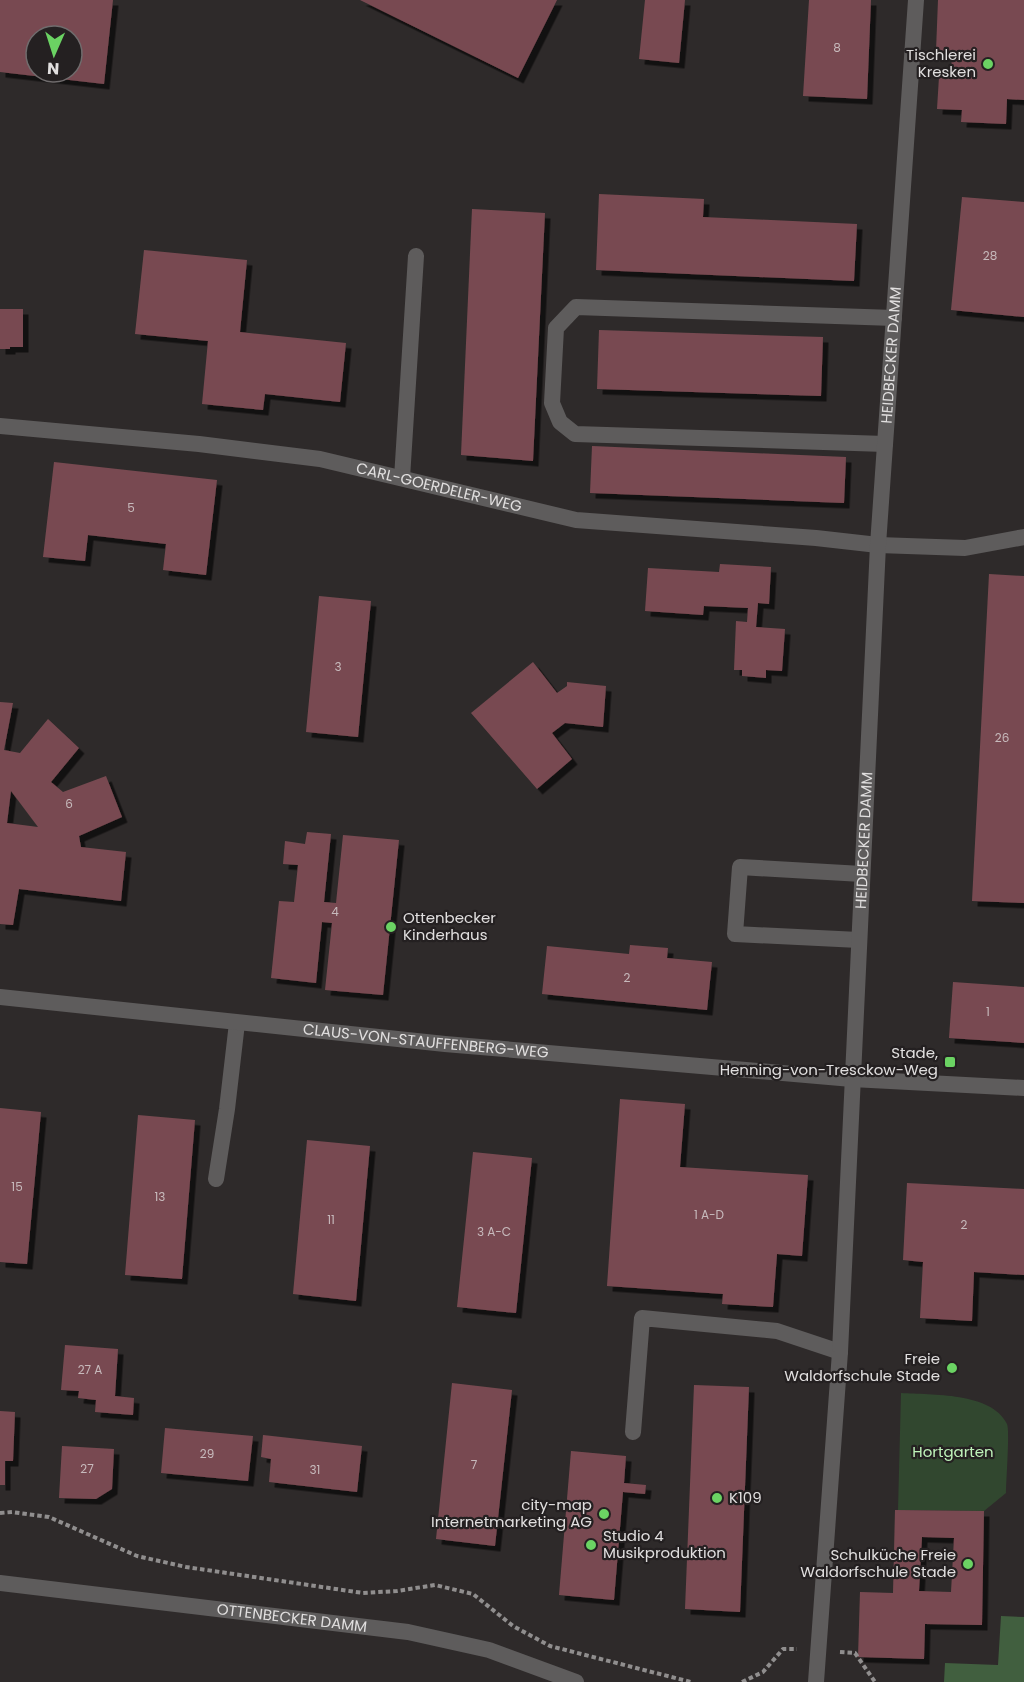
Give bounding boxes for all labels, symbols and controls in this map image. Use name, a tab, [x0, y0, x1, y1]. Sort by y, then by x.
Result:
north arrow	[24, 24, 84, 84]
house number: 8	[833, 39, 841, 56]
place label: Tischlerei Kresken	[906, 44, 976, 82]
text: N	[47, 57, 60, 80]
marker: Tischlerei Kresken	[981, 57, 995, 71]
house number: 28	[983, 247, 997, 264]
street label: HEIDBECKER DAMM	[875, 286, 906, 424]
street label: CARL-GOERDELER-WEG	[354, 457, 524, 517]
house number: 5	[127, 499, 135, 516]
house number: 3	[334, 658, 342, 675]
house number: 26	[995, 729, 1009, 746]
street label: HEIDBECKER DAMM	[850, 771, 877, 909]
house number: 6	[65, 795, 73, 812]
house number: 4	[331, 903, 339, 920]
place label: Ottenbecker Kinderhaus	[403, 907, 496, 945]
marker: Ottenbecker Kinderhaus	[384, 920, 398, 934]
house number: 2	[624, 969, 631, 986]
house number: 1	[986, 1003, 990, 1020]
street label: CLAUS-VON-STAUFFENBERG-WEG	[302, 1018, 550, 1063]
place label: Stade, Henning-von-Tresckow-Weg	[720, 1042, 938, 1080]
marker: Stade, Henning-von-Tresckow-Weg	[943, 1055, 957, 1069]
house number: 15	[11, 1178, 23, 1195]
house number: 13	[155, 1188, 165, 1205]
house number: 1 A-D	[694, 1206, 724, 1223]
house number: 11	[327, 1211, 335, 1228]
house number: 2	[961, 1216, 968, 1233]
house number: 3 A-C	[477, 1223, 511, 1240]
place label: Freie Waldorfschule Stade	[784, 1348, 940, 1386]
house number: 27 A	[78, 1361, 102, 1378]
marker: Freie Waldorfschule Stade	[945, 1361, 959, 1375]
park label: Hortgarten	[912, 1441, 994, 1462]
house number: 29	[200, 1445, 214, 1462]
house number: 7	[471, 1456, 478, 1473]
house number: 27	[80, 1460, 94, 1477]
house number: 31	[310, 1461, 320, 1478]
place label: K109	[729, 1487, 762, 1508]
marker: K109	[710, 1491, 724, 1505]
place label: city-map Internetmarketing AG	[431, 1494, 592, 1532]
marker: city-map Internetmarketing AG	[597, 1507, 611, 1521]
place label: Studio 4 Musikproduktion	[603, 1525, 726, 1563]
marker: Studio 4 Musikproduktion	[584, 1538, 598, 1552]
place label: Schulküche Freie Waldorfschule Stade	[800, 1544, 956, 1582]
marker: Schulküche Freie Waldorfschule Stade	[961, 1557, 975, 1571]
street label: OTTENBECKER DAMM	[216, 1598, 368, 1637]

